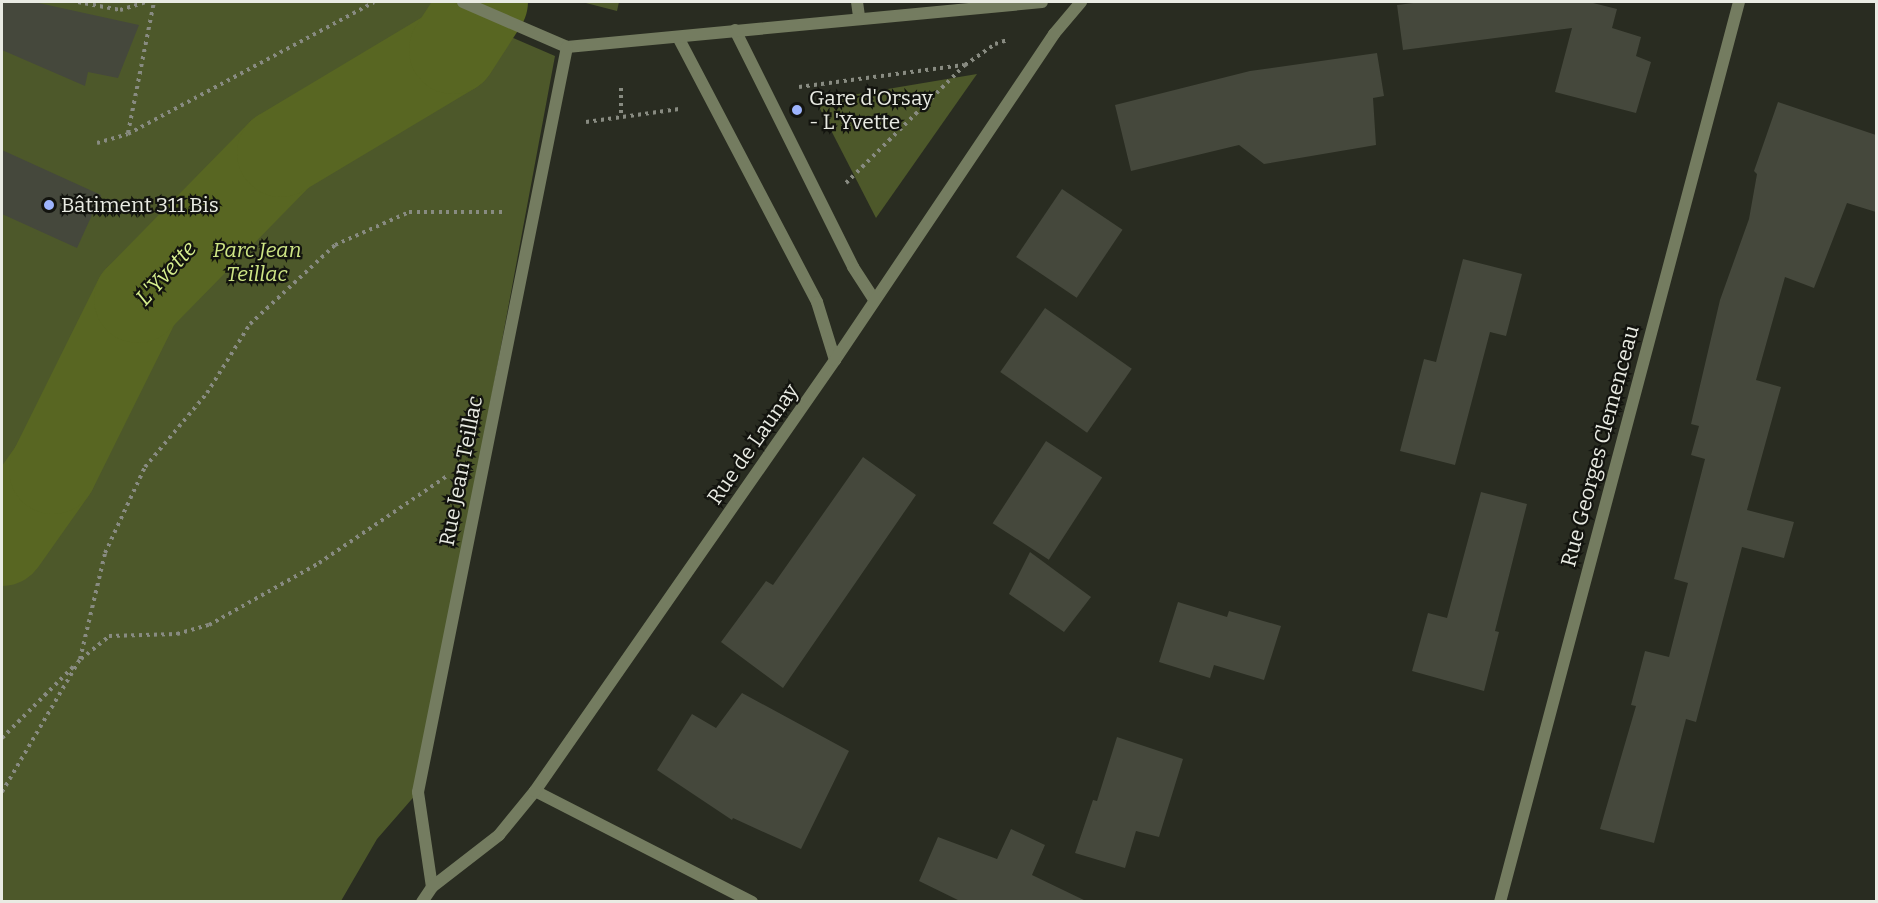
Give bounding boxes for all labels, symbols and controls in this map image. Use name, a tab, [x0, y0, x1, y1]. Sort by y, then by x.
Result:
place label: Gare d'Orsay - L'Yvette	[809, 85, 933, 135]
marker: Gare d'Orsay - L'Yvette	[790, 103, 804, 117]
place label: Bâtiment 311 Bis	[61, 192, 219, 218]
marker: Bâtiment 311 Bis	[42, 198, 56, 212]
water label: L'Yvette	[130, 235, 202, 311]
park label: Parc Jean Teillac	[213, 237, 301, 287]
street label: Rue Georges Clemenceau	[1556, 323, 1644, 569]
street label: Rue de Launay	[702, 379, 804, 509]
street label: Rue Jean Teillac	[434, 394, 488, 548]

